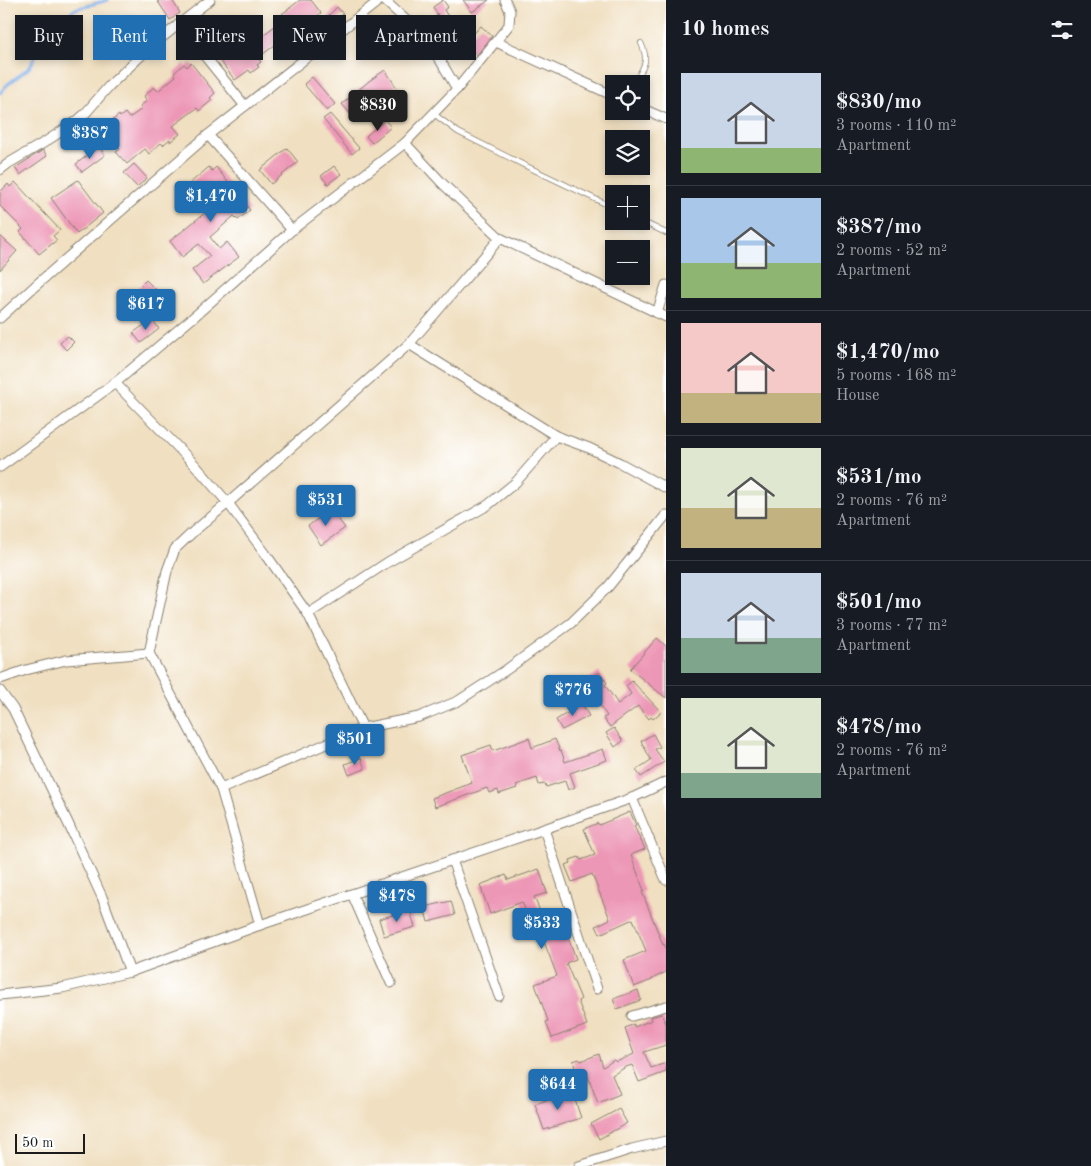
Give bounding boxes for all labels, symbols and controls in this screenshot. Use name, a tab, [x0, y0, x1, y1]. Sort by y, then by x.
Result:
chip: Buy	[15, 15, 83, 60]
chip: Rent	[93, 15, 166, 60]
chip: Filters	[176, 15, 263, 60]
chip: New	[273, 15, 346, 60]
chip: Apartment	[356, 15, 476, 60]
icon: filters	[1048, 16, 1076, 44]
text: 10 homes	[681, 19, 769, 40]
map controls	[605, 75, 650, 285]
button: locate	[605, 75, 650, 120]
pin: $830	[348, 90, 408, 132]
text: $830/mo	[836, 92, 922, 113]
icon: home	[721, 93, 781, 153]
text: $830	[359, 98, 397, 114]
pin: $387	[60, 118, 120, 160]
text: 3 rooms · 110 m²	[836, 118, 956, 134]
text: $387	[71, 126, 109, 142]
button: layers	[605, 130, 650, 175]
text: Apartment	[836, 138, 911, 154]
pin: $1,470	[170, 180, 252, 223]
button: +	[605, 185, 650, 230]
text: $1,470	[186, 189, 236, 205]
text: $387/mo	[836, 217, 922, 238]
icon: home	[721, 218, 781, 278]
button: −	[605, 240, 650, 285]
text: 2 rooms · 52 m²	[836, 243, 947, 259]
text: Apartment	[836, 263, 911, 279]
pin: $617	[116, 288, 176, 331]
text: $617	[127, 297, 165, 313]
text: $1,470/mo	[836, 342, 940, 363]
icon: home	[721, 343, 781, 403]
text: 5 rooms · 168 m²	[836, 368, 956, 384]
text: House	[836, 388, 879, 404]
text: $531/mo	[836, 467, 922, 488]
icon: home	[721, 468, 781, 528]
pin: $531	[296, 484, 356, 527]
text: $531	[307, 493, 345, 509]
text: 2 rooms · 76 m²	[836, 493, 947, 509]
text: Apartment	[836, 513, 911, 529]
text: $501/mo	[836, 592, 922, 613]
icon: home	[721, 593, 781, 653]
text: 3 rooms · 77 m²	[836, 618, 947, 634]
text: Apartment	[836, 638, 911, 654]
pin: $776	[543, 674, 603, 717]
text: $776	[554, 683, 592, 699]
text: $478/mo	[836, 717, 922, 738]
icon: home	[721, 718, 781, 778]
pin: $501	[325, 724, 385, 766]
text: $501	[336, 732, 374, 748]
text: 2 rooms · 76 m²	[836, 743, 947, 759]
text: Apartment	[836, 763, 911, 779]
pin: $478	[367, 880, 427, 923]
text: $478	[378, 889, 416, 905]
pin: $533	[512, 908, 572, 950]
text: $533	[523, 916, 561, 932]
pin: $644	[528, 1068, 588, 1111]
text: $644	[539, 1077, 577, 1093]
scale bar	[15, 1131, 85, 1154]
text: 50 m	[22, 1136, 53, 1150]

